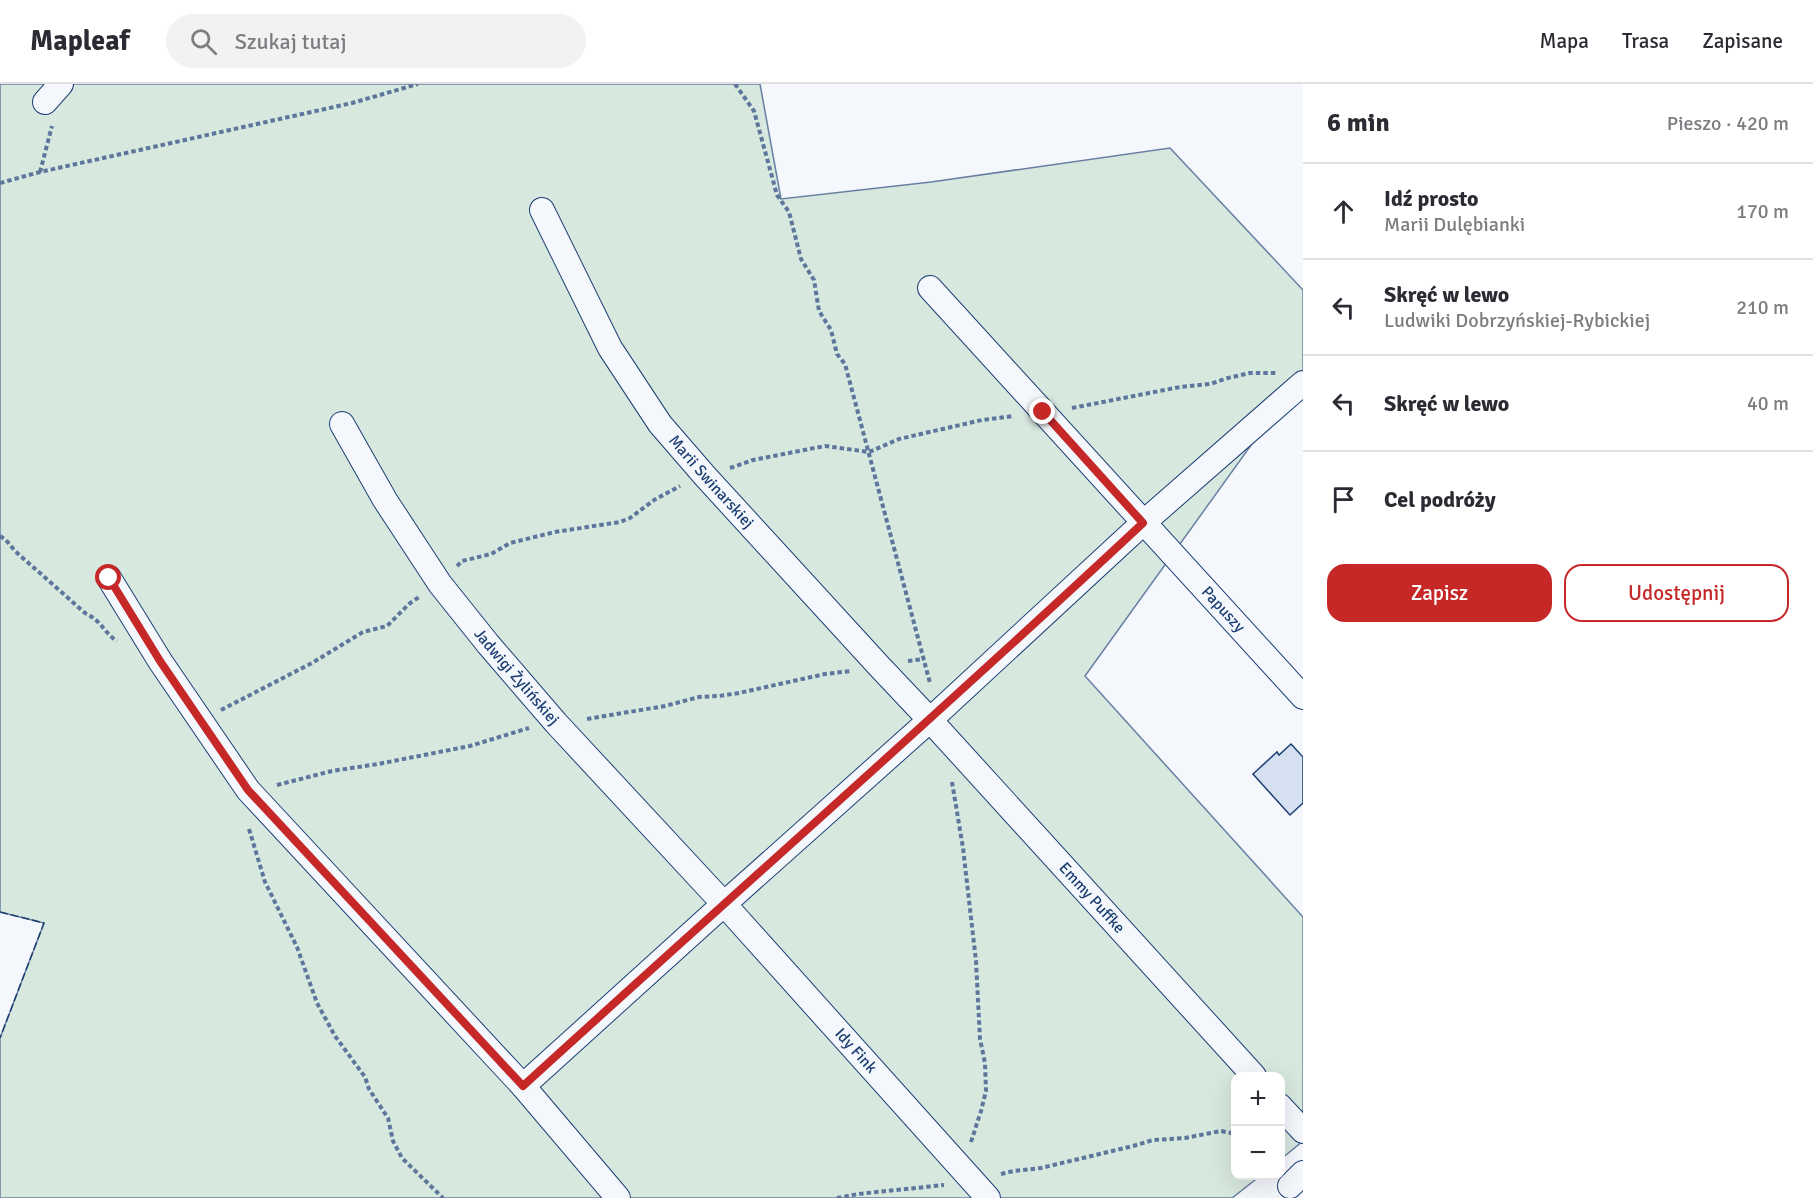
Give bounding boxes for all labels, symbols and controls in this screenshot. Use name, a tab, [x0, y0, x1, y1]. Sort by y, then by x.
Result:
search box	[166, 14, 586, 68]
text: Mapleaf	[30, 24, 130, 58]
icon: search	[187, 25, 220, 58]
text: Szukaj tutaj	[235, 28, 347, 55]
text: Mapa	[1539, 28, 1589, 54]
text: Trasa	[1622, 28, 1669, 54]
text: Zapisane	[1702, 28, 1783, 54]
text: 6 min	[1327, 107, 1390, 139]
text: Pieszo · 420 m	[1667, 111, 1789, 136]
text: Idź prosto	[1384, 185, 1479, 212]
icon: ahead	[1327, 195, 1360, 228]
text: 170 m	[1736, 199, 1789, 224]
text: Marii Dulębianki	[1384, 212, 1525, 237]
text: Skręć w lewo	[1384, 281, 1509, 308]
icon: left	[1327, 291, 1360, 324]
text: 210 m	[1736, 295, 1789, 320]
text: Ludwiki Dobrzyńskiej-Rybickiej	[1384, 308, 1650, 333]
icon: left	[1327, 387, 1360, 420]
text: Skręć w lewo	[1384, 390, 1509, 417]
text: 40 m	[1747, 391, 1789, 416]
route end	[1029, 398, 1055, 424]
street label: Marii Swinarskiej	[664, 431, 758, 533]
icon: arrive	[1327, 483, 1360, 516]
text: Cel podróży	[1384, 486, 1496, 513]
route start	[95, 564, 121, 590]
button: Zapisz	[1327, 564, 1552, 622]
button: Udostępnij	[1564, 564, 1789, 622]
street label: Papuszy	[1197, 582, 1250, 637]
street label: Jadwigi Żylińskiej	[469, 624, 563, 729]
street label: Emmy Puffke	[1055, 858, 1129, 937]
street label: Idy Fink	[830, 1024, 881, 1077]
map controls	[1231, 1072, 1285, 1180]
button: +	[1231, 1072, 1285, 1126]
button: −	[1231, 1126, 1285, 1180]

